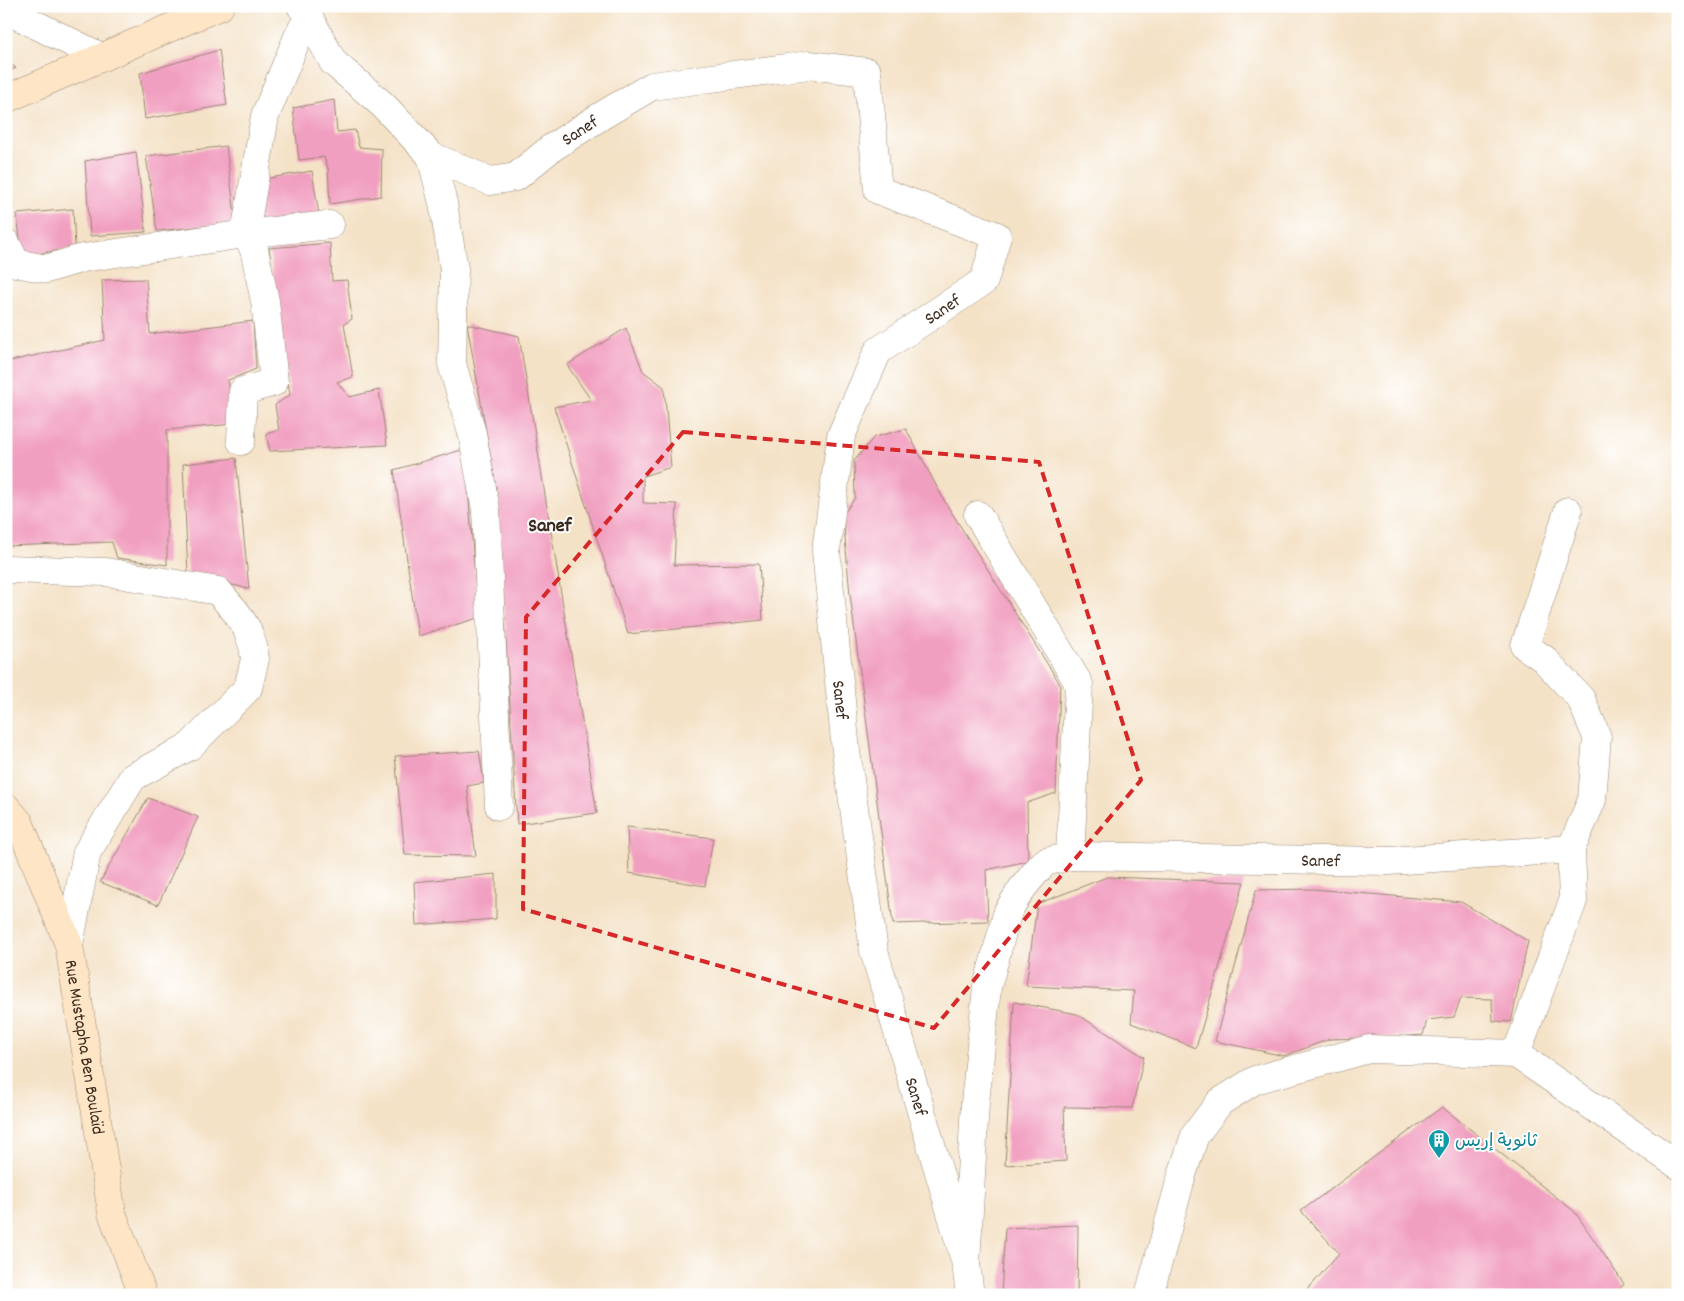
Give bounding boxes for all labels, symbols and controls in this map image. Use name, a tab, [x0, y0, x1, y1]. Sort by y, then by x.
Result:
street label: Sanef	[558, 111, 604, 153]
street label: Sanef	[920, 289, 967, 332]
district label: Sanef	[528, 513, 573, 541]
street label: Sanef	[824, 679, 853, 721]
street label: Sanef	[1301, 850, 1341, 875]
street label: Rue Mustapha Ben Boulaïd	[57, 958, 109, 1137]
street label: Sanef	[897, 1075, 932, 1120]
building icon: ثانوية إريس	[1427, 1128, 1451, 1159]
place label: ثانوية إريس	[1455, 1130, 1538, 1155]

